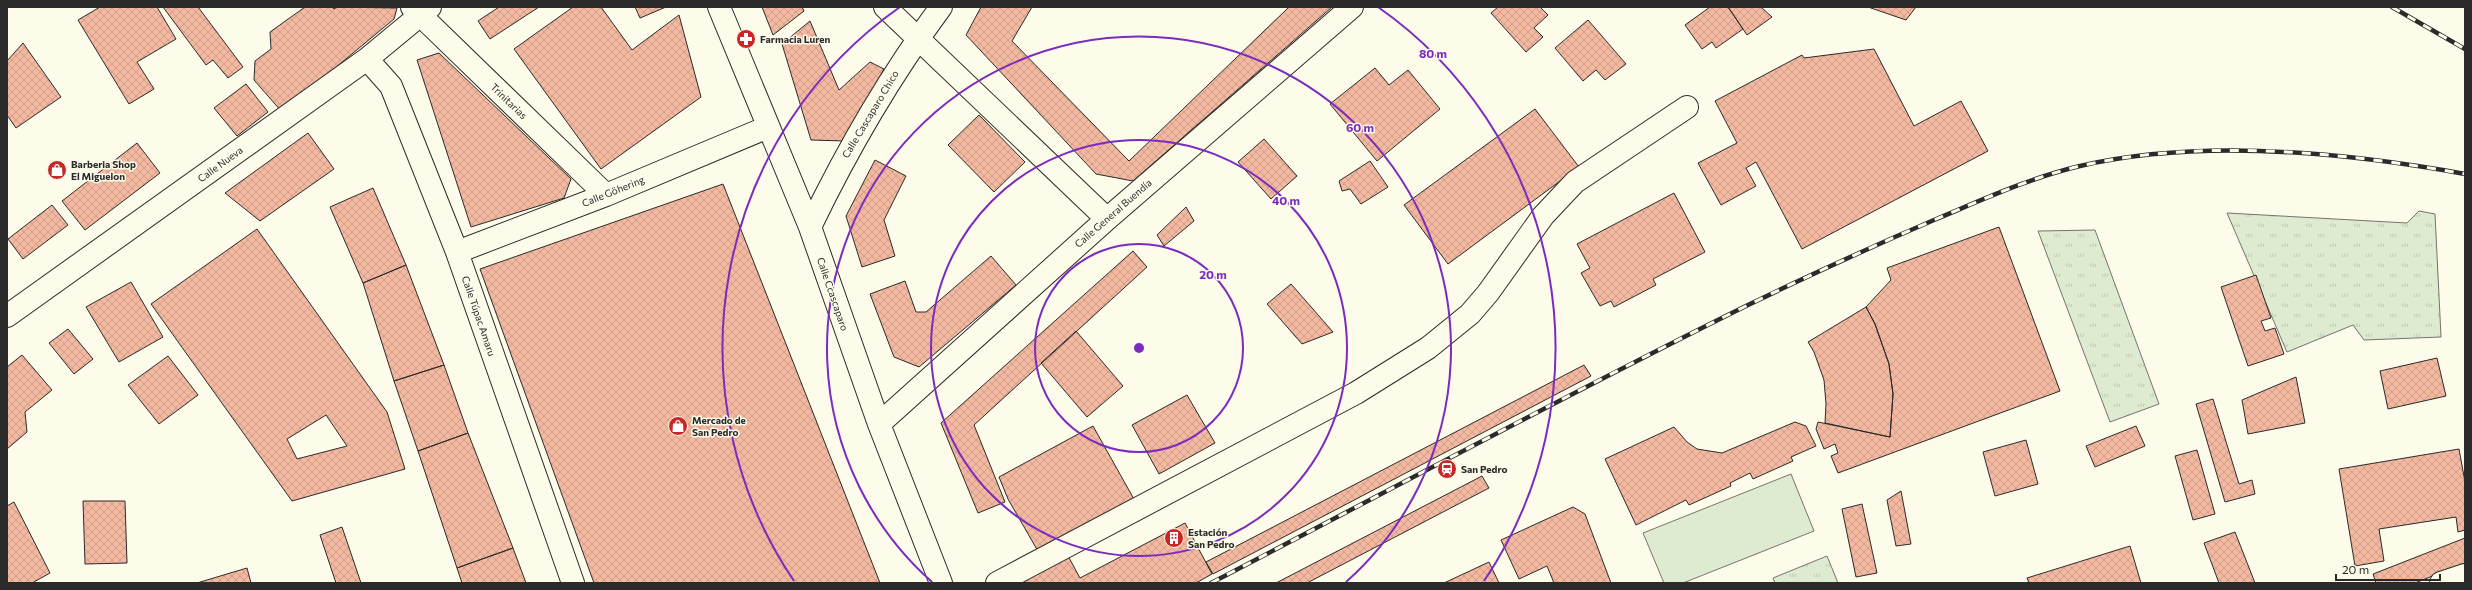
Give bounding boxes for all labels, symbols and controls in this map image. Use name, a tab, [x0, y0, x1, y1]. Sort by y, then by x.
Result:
pharmacy icon: Farmacia Luren	[735, 28, 757, 50]
place label: Farmacia Luren	[760, 33, 831, 45]
text: 80 m	[1419, 46, 1447, 60]
street label: Calle Cascaparo Chico	[839, 68, 901, 160]
street label: Trinitarias	[488, 81, 530, 122]
text: 60 m	[1346, 120, 1374, 134]
street label: Calle Nueva	[195, 144, 245, 184]
place label: Barberia Shop El Miguelon	[71, 158, 136, 182]
shop icon: Barberia Shop El Miguelon	[46, 159, 68, 181]
street label: Calle Göhering	[580, 173, 647, 209]
street label: Calle General Buendía	[1072, 176, 1154, 250]
text: 40 m	[1272, 193, 1300, 207]
street label: Calle Ccascaparo	[815, 256, 851, 332]
text: 20 m	[1199, 267, 1227, 281]
street label: Calle Túpac Amaru	[460, 274, 498, 358]
centre of rings	[1132, 341, 1146, 355]
place label: Mercado de San Pedro	[692, 414, 746, 438]
shop icon: Mercado de San Pedro	[667, 415, 689, 437]
station icon: San Pedro	[1436, 458, 1458, 480]
place label: San Pedro	[1461, 463, 1507, 475]
place label: Estación San Pedro	[1188, 526, 1234, 550]
building icon: Estación San Pedro	[1163, 527, 1185, 549]
scale bar	[2336, 556, 2440, 582]
text: 20 m	[2342, 562, 2369, 576]

